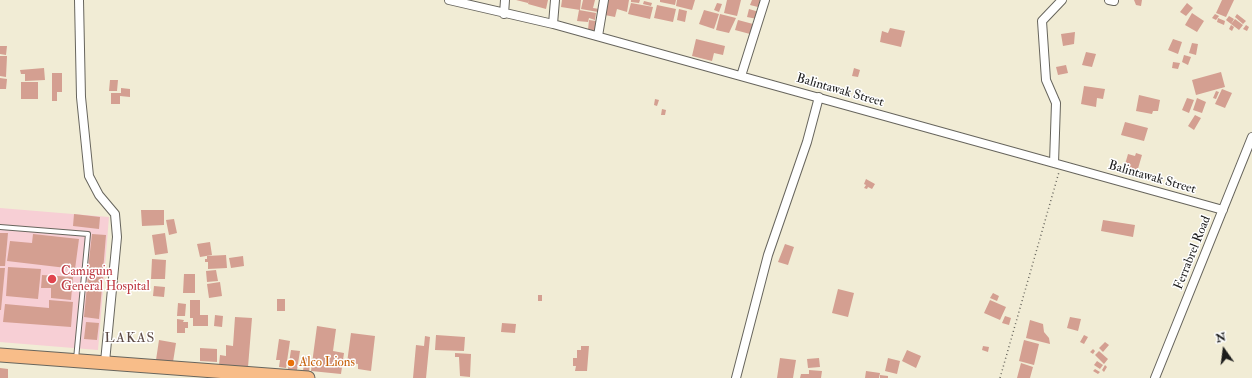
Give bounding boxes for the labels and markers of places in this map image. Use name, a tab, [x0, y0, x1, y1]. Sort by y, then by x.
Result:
place label: Camiguin General Hospital	[61, 264, 150, 295]
marker: Camiguin General Hospital	[46, 273, 58, 285]
place label: Alco Lions	[299, 355, 355, 371]
marker: Alco Lions	[286, 358, 296, 368]

